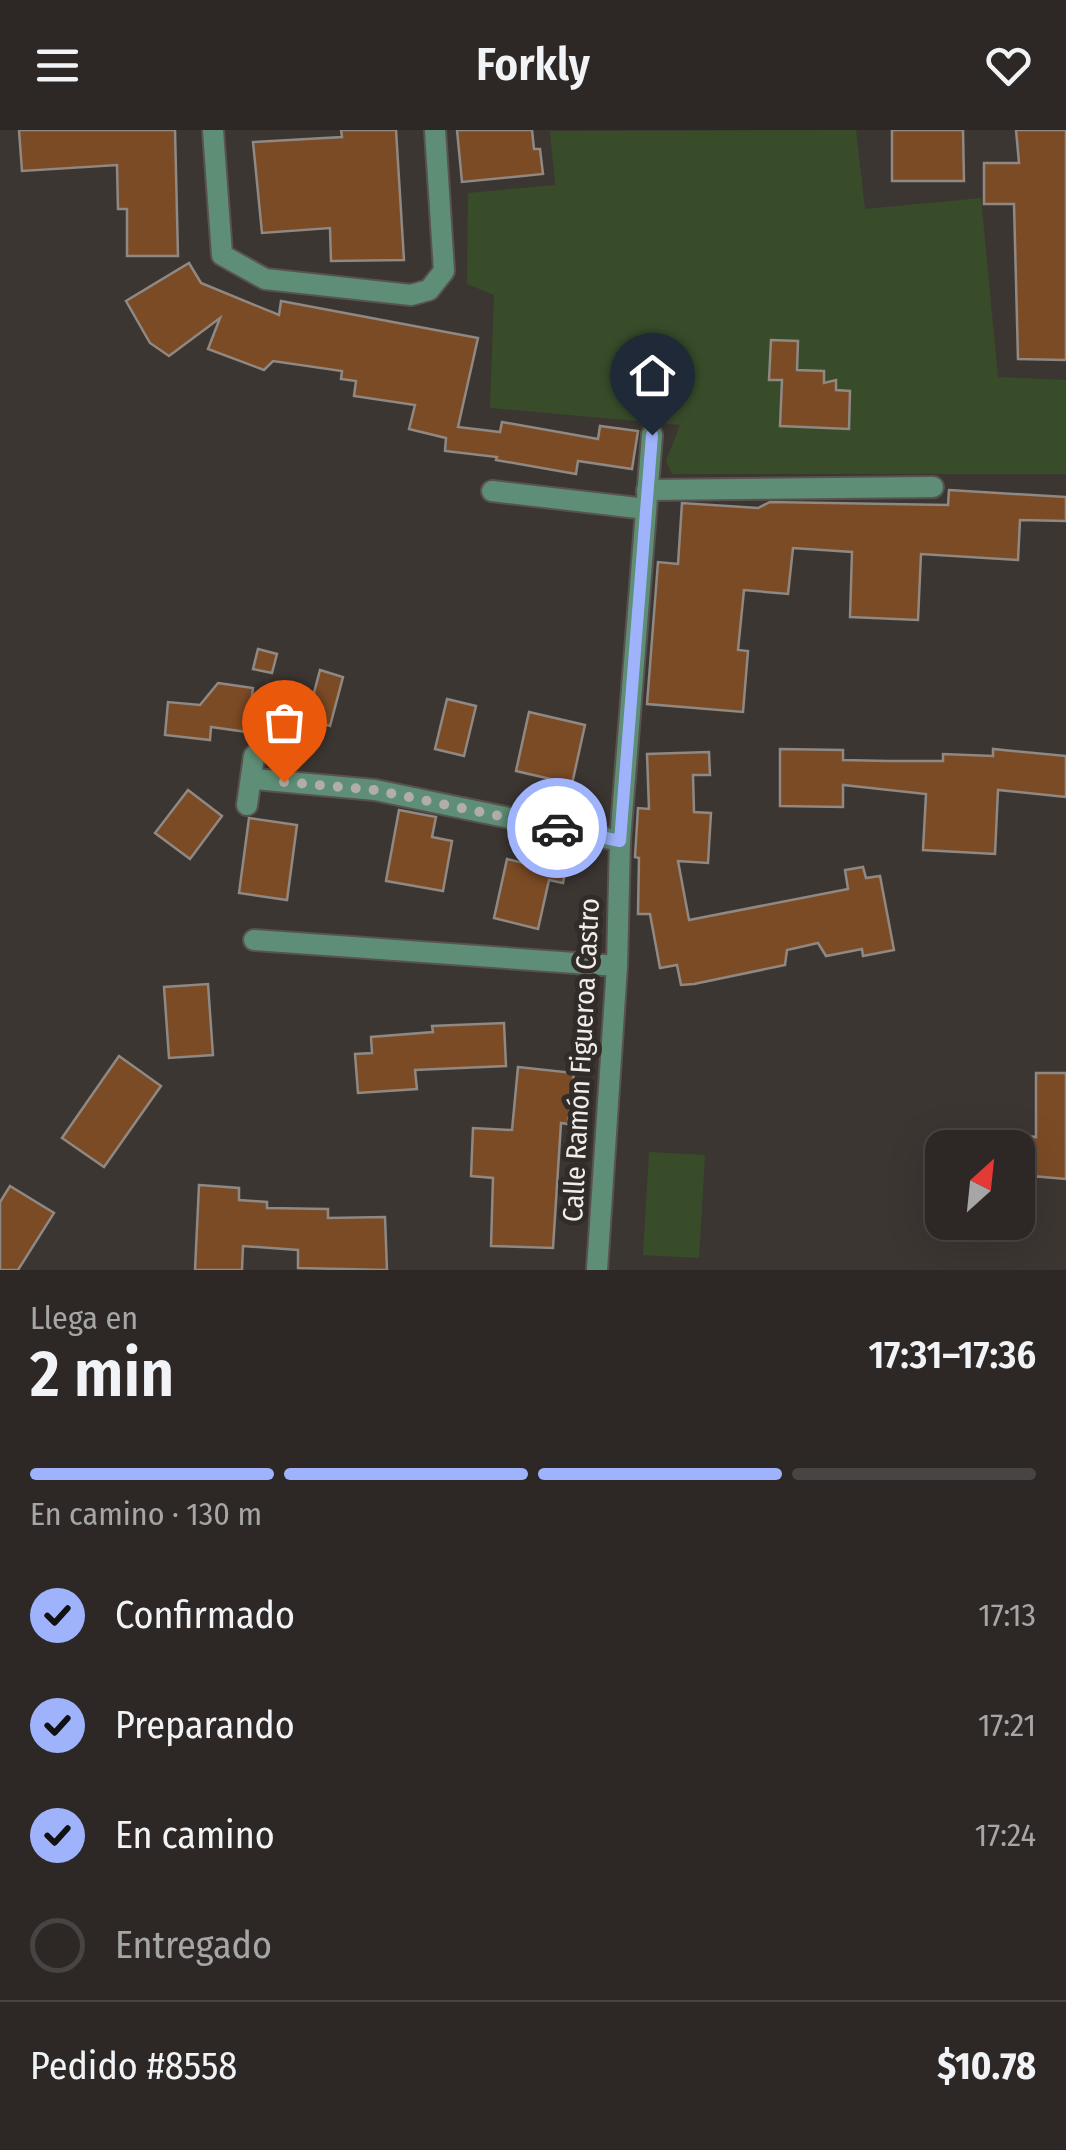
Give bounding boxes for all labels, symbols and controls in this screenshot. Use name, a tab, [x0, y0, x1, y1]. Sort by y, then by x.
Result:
icon: menu	[30, 38, 85, 93]
text: Forkly	[476, 38, 590, 92]
icon: heart	[981, 38, 1036, 93]
pin	[610, 333, 695, 436]
icon: home	[625, 348, 680, 403]
pin	[242, 680, 327, 783]
icon: bag	[257, 695, 312, 750]
courier	[507, 778, 607, 878]
icon: car	[530, 801, 585, 856]
street label: Calle Ramón Figueroa Castro	[556, 897, 606, 1223]
north arrow	[925, 1130, 1035, 1240]
map controls	[925, 1130, 1035, 1240]
text: Llega en	[30, 1299, 138, 1337]
text: 17:31–17:36	[869, 1332, 1036, 1378]
text: 2 min	[30, 1335, 174, 1413]
text: En camino · 130 m	[30, 1495, 262, 1533]
icon: check	[30, 1588, 85, 1643]
text: Confirmado	[115, 1592, 295, 1638]
text: 17:13	[978, 1596, 1036, 1634]
icon: check	[30, 1698, 85, 1753]
text: Preparando	[115, 1702, 295, 1748]
text: 17:21	[978, 1706, 1036, 1744]
icon: check	[30, 1808, 85, 1863]
text: En camino	[115, 1812, 275, 1858]
text: 17:24	[975, 1816, 1036, 1854]
text: Entregado	[115, 1922, 272, 1968]
text: Pedido #8558	[30, 2043, 237, 2089]
text: $10.78	[937, 2043, 1036, 2089]

